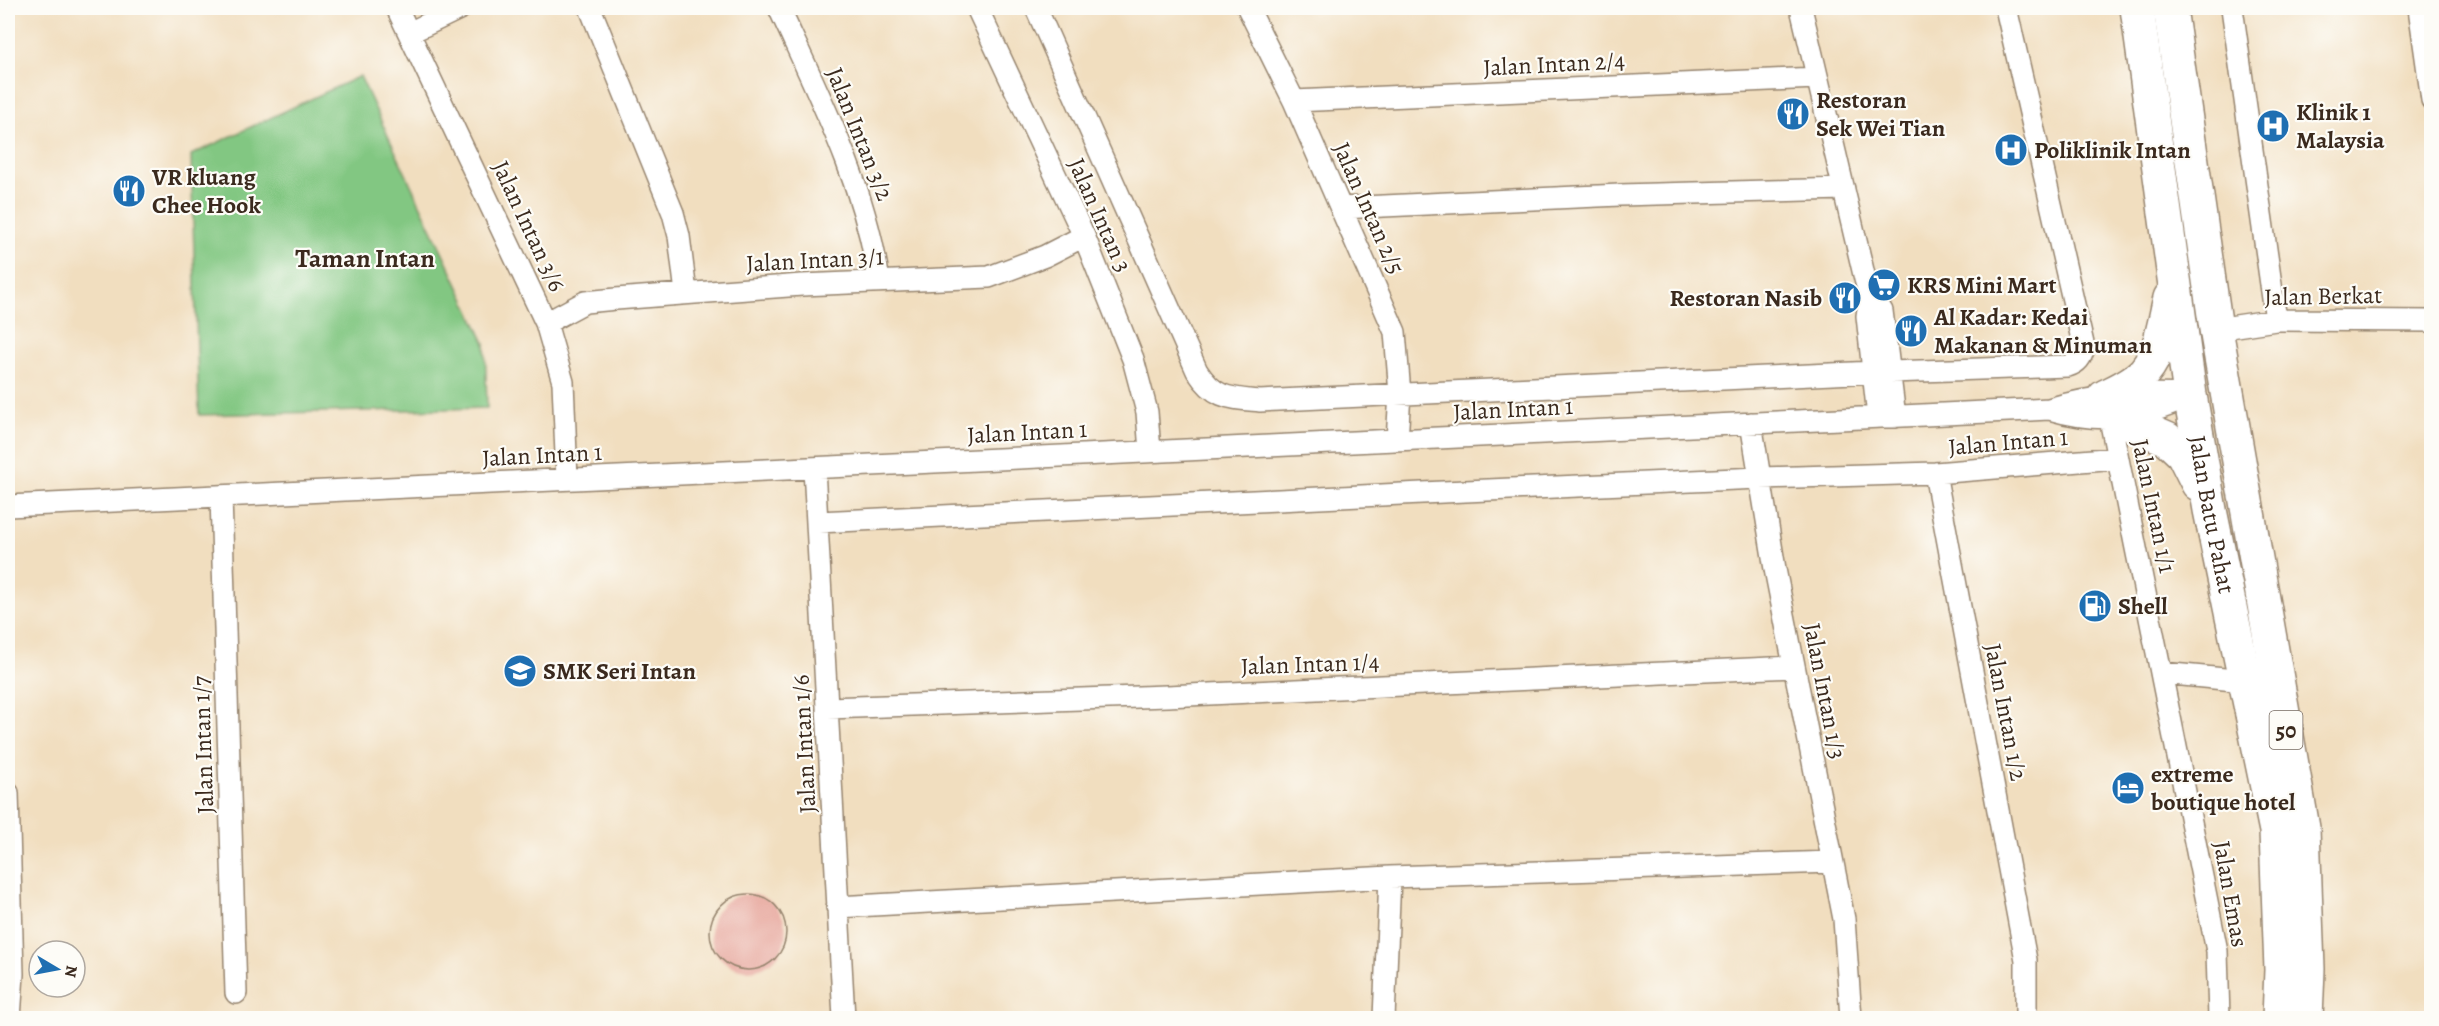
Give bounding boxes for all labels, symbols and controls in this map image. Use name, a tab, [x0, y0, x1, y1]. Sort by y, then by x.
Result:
street label: Jalan Intan 2/4	[1482, 44, 1626, 84]
street label: Jalan Intan 3/2	[819, 63, 901, 205]
place label: Restoran Sek Wei Tian	[1816, 84, 1946, 144]
restaurant icon: Restoran Sek Wei Tian	[1775, 96, 1811, 132]
place label: Klinik 1 Malaysia	[2296, 96, 2385, 156]
hospital icon: Klinik 1 Malaysia	[2255, 108, 2291, 144]
hospital icon: Poliklinik Intan	[1993, 132, 2029, 168]
place label: Poliklinik Intan	[2034, 134, 2191, 166]
street label: Jalan Intan 2/5	[1326, 137, 1412, 279]
street label: Jalan Intan 3	[1061, 153, 1139, 277]
street label: Jalan Intan 3/6	[485, 155, 573, 297]
place label: VR kluang Chee Hook	[151, 161, 261, 221]
restaurant icon: VR kluang Chee Hook	[111, 173, 147, 209]
street label: Jalan Intan 3/1	[745, 240, 885, 280]
district label: Taman Intan	[295, 241, 435, 276]
supermarket icon: KRS Mini Mart	[1866, 267, 1902, 303]
place label: KRS Mini Mart	[1907, 269, 2056, 301]
street label: Jalan Berkat	[2264, 279, 2382, 313]
restaurant icon: Restoran Nasib	[1827, 280, 1863, 316]
place label: Restoran Nasib	[1669, 282, 1822, 314]
place label: Al Kadar: Kedai Makanan & Minuman	[1933, 301, 2153, 361]
restaurant icon: Al Kadar: Kedai Makanan & Minuman	[1893, 313, 1929, 349]
street label: Jalan Intan 1	[1452, 390, 1574, 428]
street label: Jalan Intan 1	[966, 413, 1088, 451]
street label: Jalan Intan 1	[1947, 421, 2069, 463]
street label: Jalan Batu Pahat	[2181, 433, 2243, 596]
street label: Jalan Intan 1	[481, 436, 603, 474]
street label: Jalan Intan 1/1	[2124, 436, 2184, 576]
fuel station icon: Shell	[2077, 588, 2113, 624]
place label: Shell	[2118, 590, 2168, 622]
street label: Jalan Intan 1/3	[1796, 620, 1854, 762]
street label: Jalan Intan 1/2	[1977, 641, 2035, 783]
street label: Jalan Intan 1/4	[1240, 646, 1380, 682]
school or university icon: SMK Seri Intan	[502, 653, 538, 689]
place label: SMK Seri Intan	[543, 655, 696, 687]
street label: Jalan Intan 1/6	[784, 674, 824, 814]
street label: Jalan Intan 1/7	[185, 675, 221, 815]
road number: 50	[2270, 711, 2302, 749]
place label: extreme boutique hotel	[2150, 758, 2296, 818]
hotel icon: extreme boutique hotel	[2110, 770, 2146, 806]
street label: Jalan Emas	[2206, 838, 2256, 950]
north arrow	[27, 939, 87, 999]
text: N	[59, 964, 83, 979]

